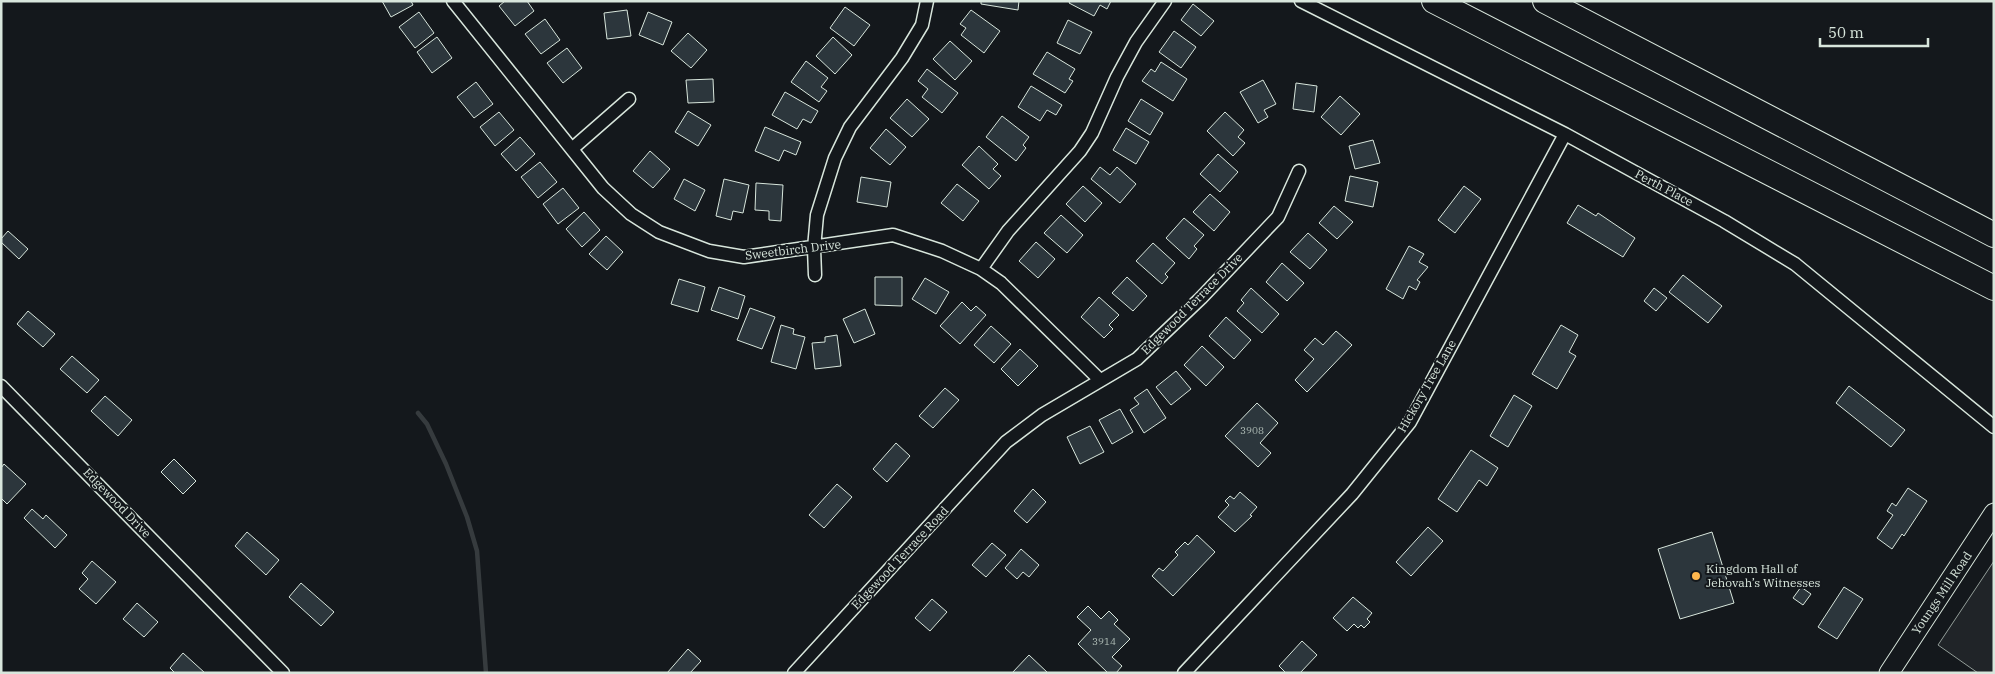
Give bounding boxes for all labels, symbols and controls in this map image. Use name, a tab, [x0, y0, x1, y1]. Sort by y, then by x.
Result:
scale bar	[1820, 15, 1928, 47]
text: 50 m	[1828, 23, 1864, 42]
street label: Perth Place	[1633, 166, 1696, 209]
street label: Sweetbirch Drive	[744, 236, 842, 263]
street label: Edgewood Terrace Drive	[1138, 250, 1246, 358]
street label: Hickory Tree Lane	[1394, 337, 1459, 435]
house number: 3908	[1240, 424, 1264, 437]
street label: Edgewood Drive	[80, 465, 154, 541]
street label: Edgewood Terrace Road	[848, 503, 951, 612]
street label: Youngs Mill Road	[1908, 548, 1975, 637]
place label: Kingdom Hall of Jehovah’s Witnesses	[1706, 561, 1821, 590]
marker: Kingdom Hall of Jehovah’s Witnesses	[1690, 570, 1702, 582]
house number: 3914	[1092, 635, 1116, 648]

